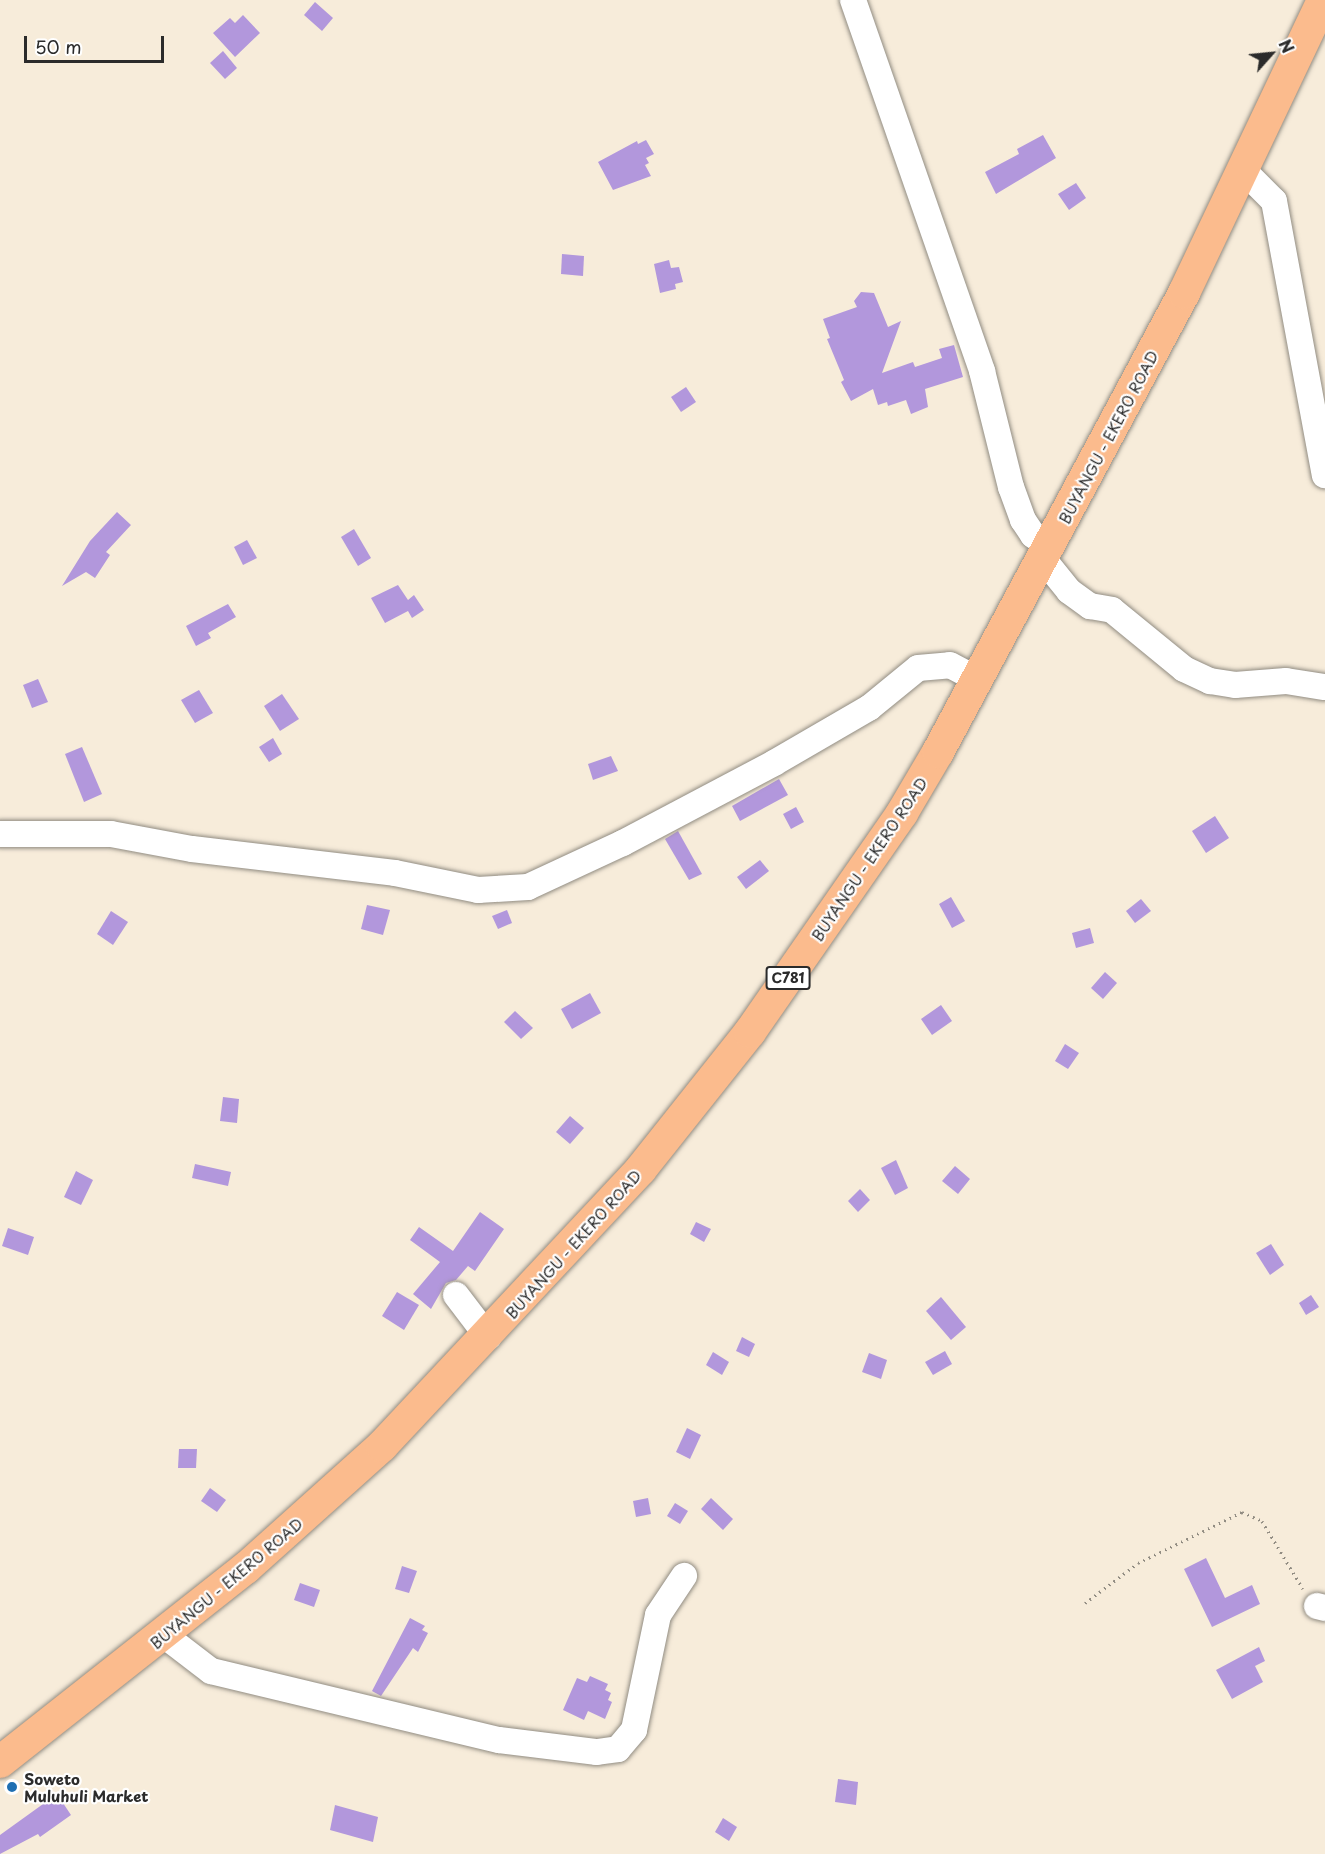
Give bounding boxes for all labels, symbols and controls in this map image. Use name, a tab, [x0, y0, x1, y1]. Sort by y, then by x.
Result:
scale bar	[27, 24, 166, 62]
north arrow	[1241, 24, 1301, 84]
text: 50 m	[35, 33, 82, 60]
text: N	[1273, 35, 1301, 57]
street label: BUYANGU - EKERO ROAD	[1054, 346, 1162, 528]
street label: BUYANGU - EKERO ROAD	[806, 772, 932, 946]
road number: C781	[766, 967, 810, 989]
street label: BUYANGU - EKERO ROAD	[500, 1165, 646, 1323]
street label: BUYANGU - EKERO ROAD	[145, 1513, 307, 1653]
place label: Soweto Muluhuli Market	[24, 1769, 149, 1804]
marker: Soweto Muluhuli Market	[5, 1780, 19, 1794]

